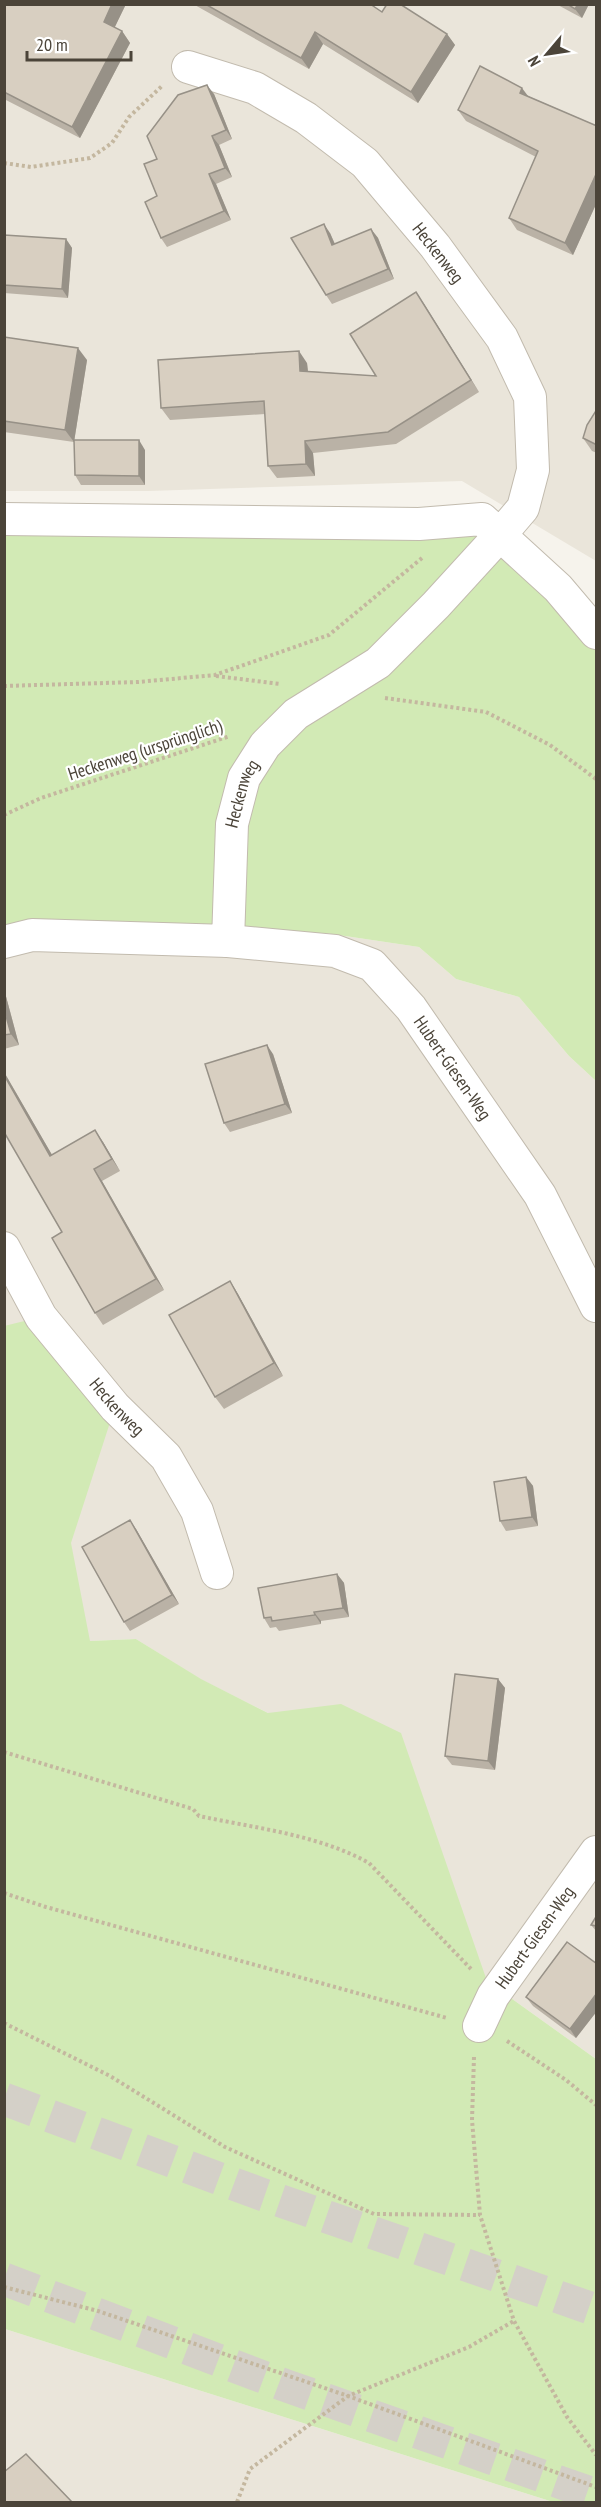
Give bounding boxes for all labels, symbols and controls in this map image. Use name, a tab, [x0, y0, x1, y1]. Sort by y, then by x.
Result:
scale bar	[27, 24, 130, 62]
north arrow	[517, 24, 577, 84]
text: 20 m	[36, 33, 68, 56]
text: N	[523, 53, 545, 70]
street label: Heckenweg	[407, 218, 469, 288]
street label: Heckenweg (ursprünglich)	[65, 714, 226, 785]
street label: Heckenweg	[219, 755, 264, 830]
street label: Hubert-Giesen-Weg	[409, 1011, 497, 1124]
street label: Heckenweg	[85, 1373, 150, 1441]
street label: Hubert-Giesen-Weg	[490, 1881, 579, 1993]

